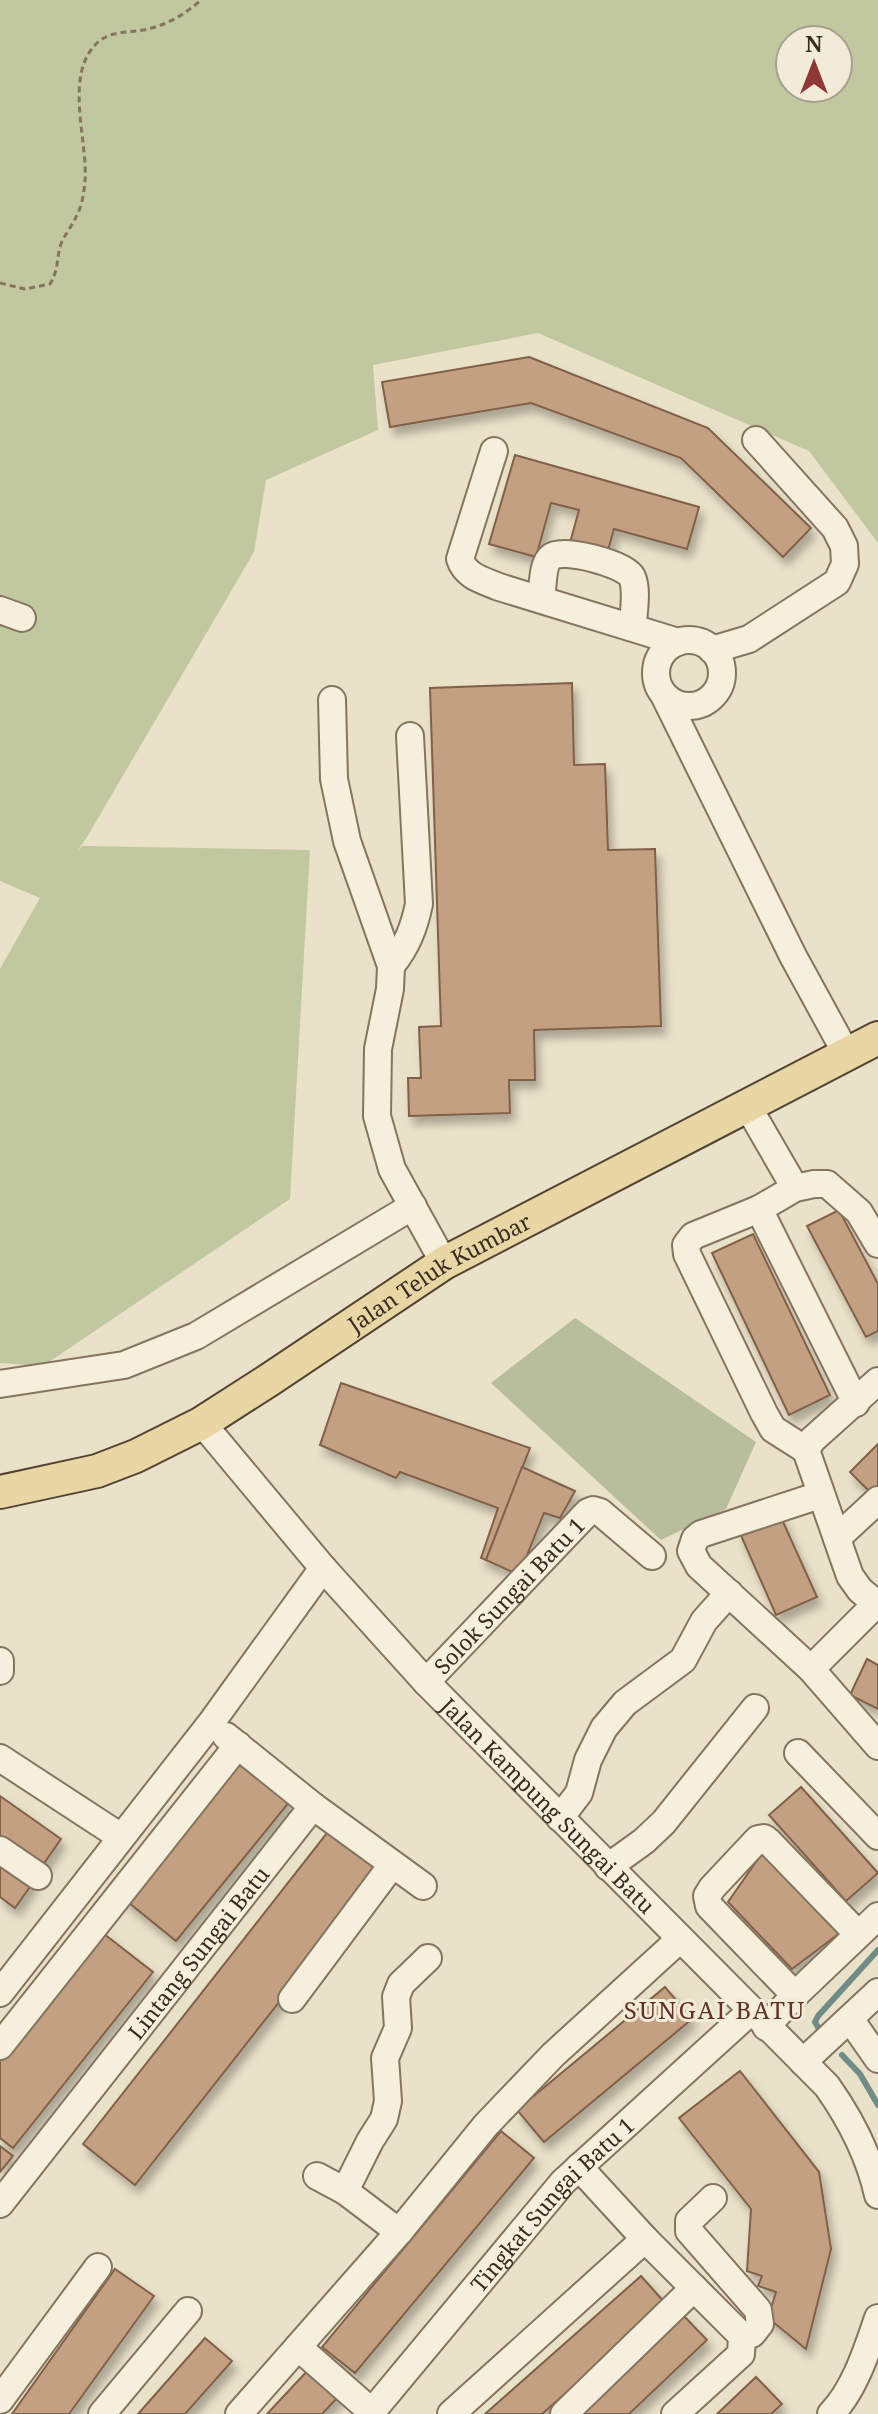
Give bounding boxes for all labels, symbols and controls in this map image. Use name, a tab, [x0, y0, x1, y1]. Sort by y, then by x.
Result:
north arrow	[774, 24, 854, 104]
text: N	[805, 28, 823, 58]
street label: Jalan Teluk Kumbar	[341, 1205, 536, 1339]
street label: Solok Sungai Batu 1	[427, 1510, 591, 1680]
street label: Jalan Kampung Sungai Batu	[434, 1690, 662, 1920]
street label: Lintang Sungai Batu	[120, 1860, 275, 2045]
district label: SUNGAI BATU	[624, 1993, 806, 2026]
street label: Tingkat Sungai Batu 1	[463, 2110, 640, 2298]

